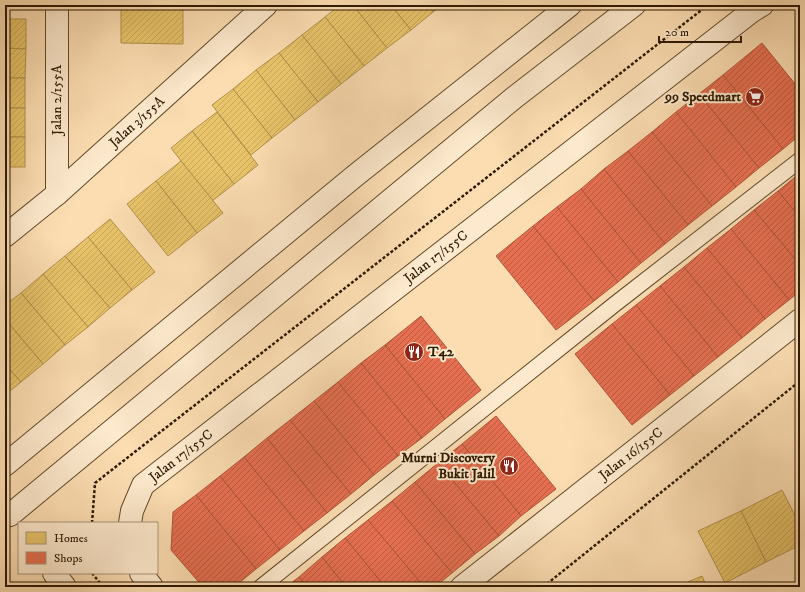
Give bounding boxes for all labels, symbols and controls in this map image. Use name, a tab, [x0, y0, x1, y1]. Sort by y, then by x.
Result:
scale bar	[659, 18, 741, 44]
text: 20 m	[665, 25, 689, 40]
street label: Jalan 2/155A	[48, 64, 66, 137]
supermarket icon: 99 Speedmart	[744, 86, 766, 108]
place label: 99 Speedmart	[664, 88, 742, 106]
street label: Jalan 3/155A	[104, 92, 169, 153]
street label: Jalan 17/155C	[399, 226, 472, 289]
restaurant icon: T42	[403, 341, 425, 363]
place label: T42	[427, 343, 455, 361]
street label: Jalan 16/155C	[594, 423, 667, 486]
street label: Jalan 17/155C	[144, 425, 217, 488]
place label: Murni Discovery Bukit Jalil	[401, 449, 496, 483]
restaurant icon: Murni Discovery Bukit Jalil	[498, 455, 520, 477]
legend	[18, 522, 158, 574]
text: Homes	[54, 531, 88, 546]
text: Shops	[54, 551, 82, 566]

